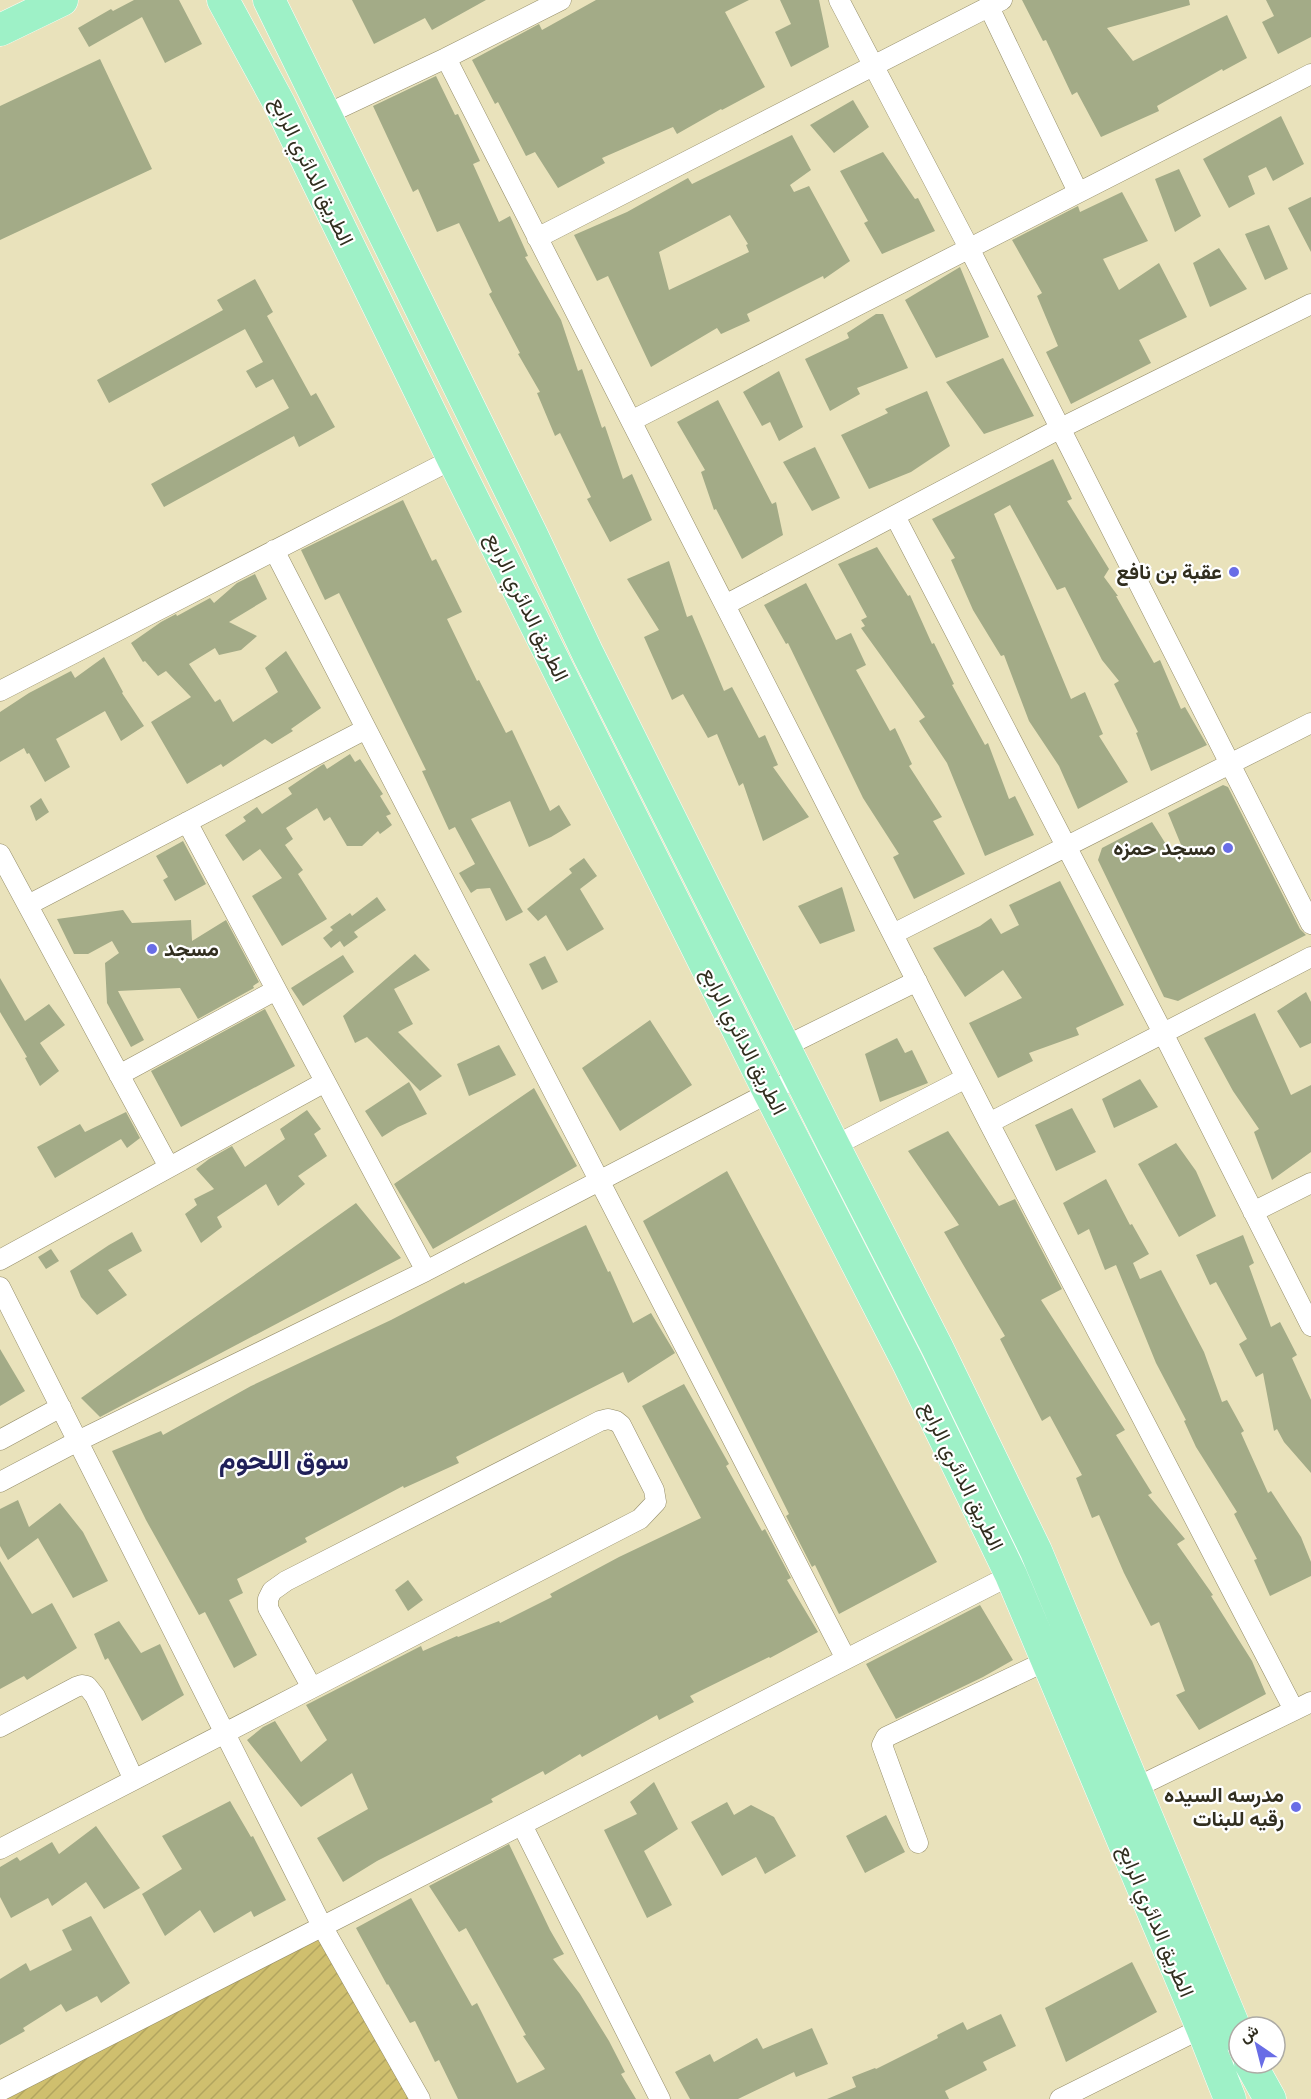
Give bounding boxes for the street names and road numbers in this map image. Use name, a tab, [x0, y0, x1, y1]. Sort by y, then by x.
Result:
street label: الطريق الدائري الرابع	[261, 92, 359, 252]
street label: الطريق الدائري الرابع	[476, 528, 574, 688]
street label: الطريق الدائري الرابع	[692, 963, 793, 1121]
street label: الطريق الدائري الرابع	[911, 1397, 1009, 1557]
street label: الطريق الدائري الرابع	[1109, 1841, 1200, 2003]

